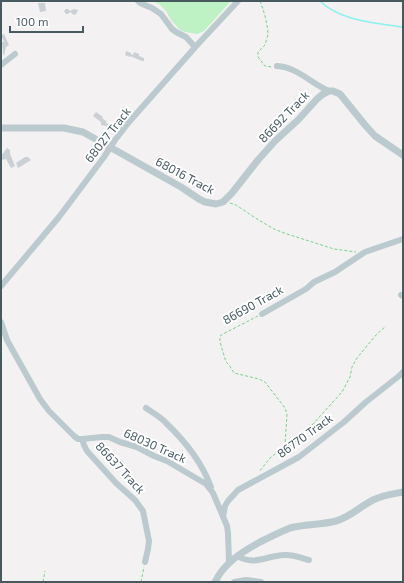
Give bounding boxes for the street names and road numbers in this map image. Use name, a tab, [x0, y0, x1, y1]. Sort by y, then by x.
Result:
street label: 86692 Track	[255, 88, 311, 145]
street label: 68027 Track	[81, 104, 133, 165]
street label: 68016 Track	[154, 154, 217, 196]
street label: 86690 Track	[220, 282, 285, 326]
street label: 86770 Track	[274, 410, 335, 460]
street label: 68030 Track	[122, 425, 189, 465]
street label: 86637 Track	[93, 439, 148, 496]

